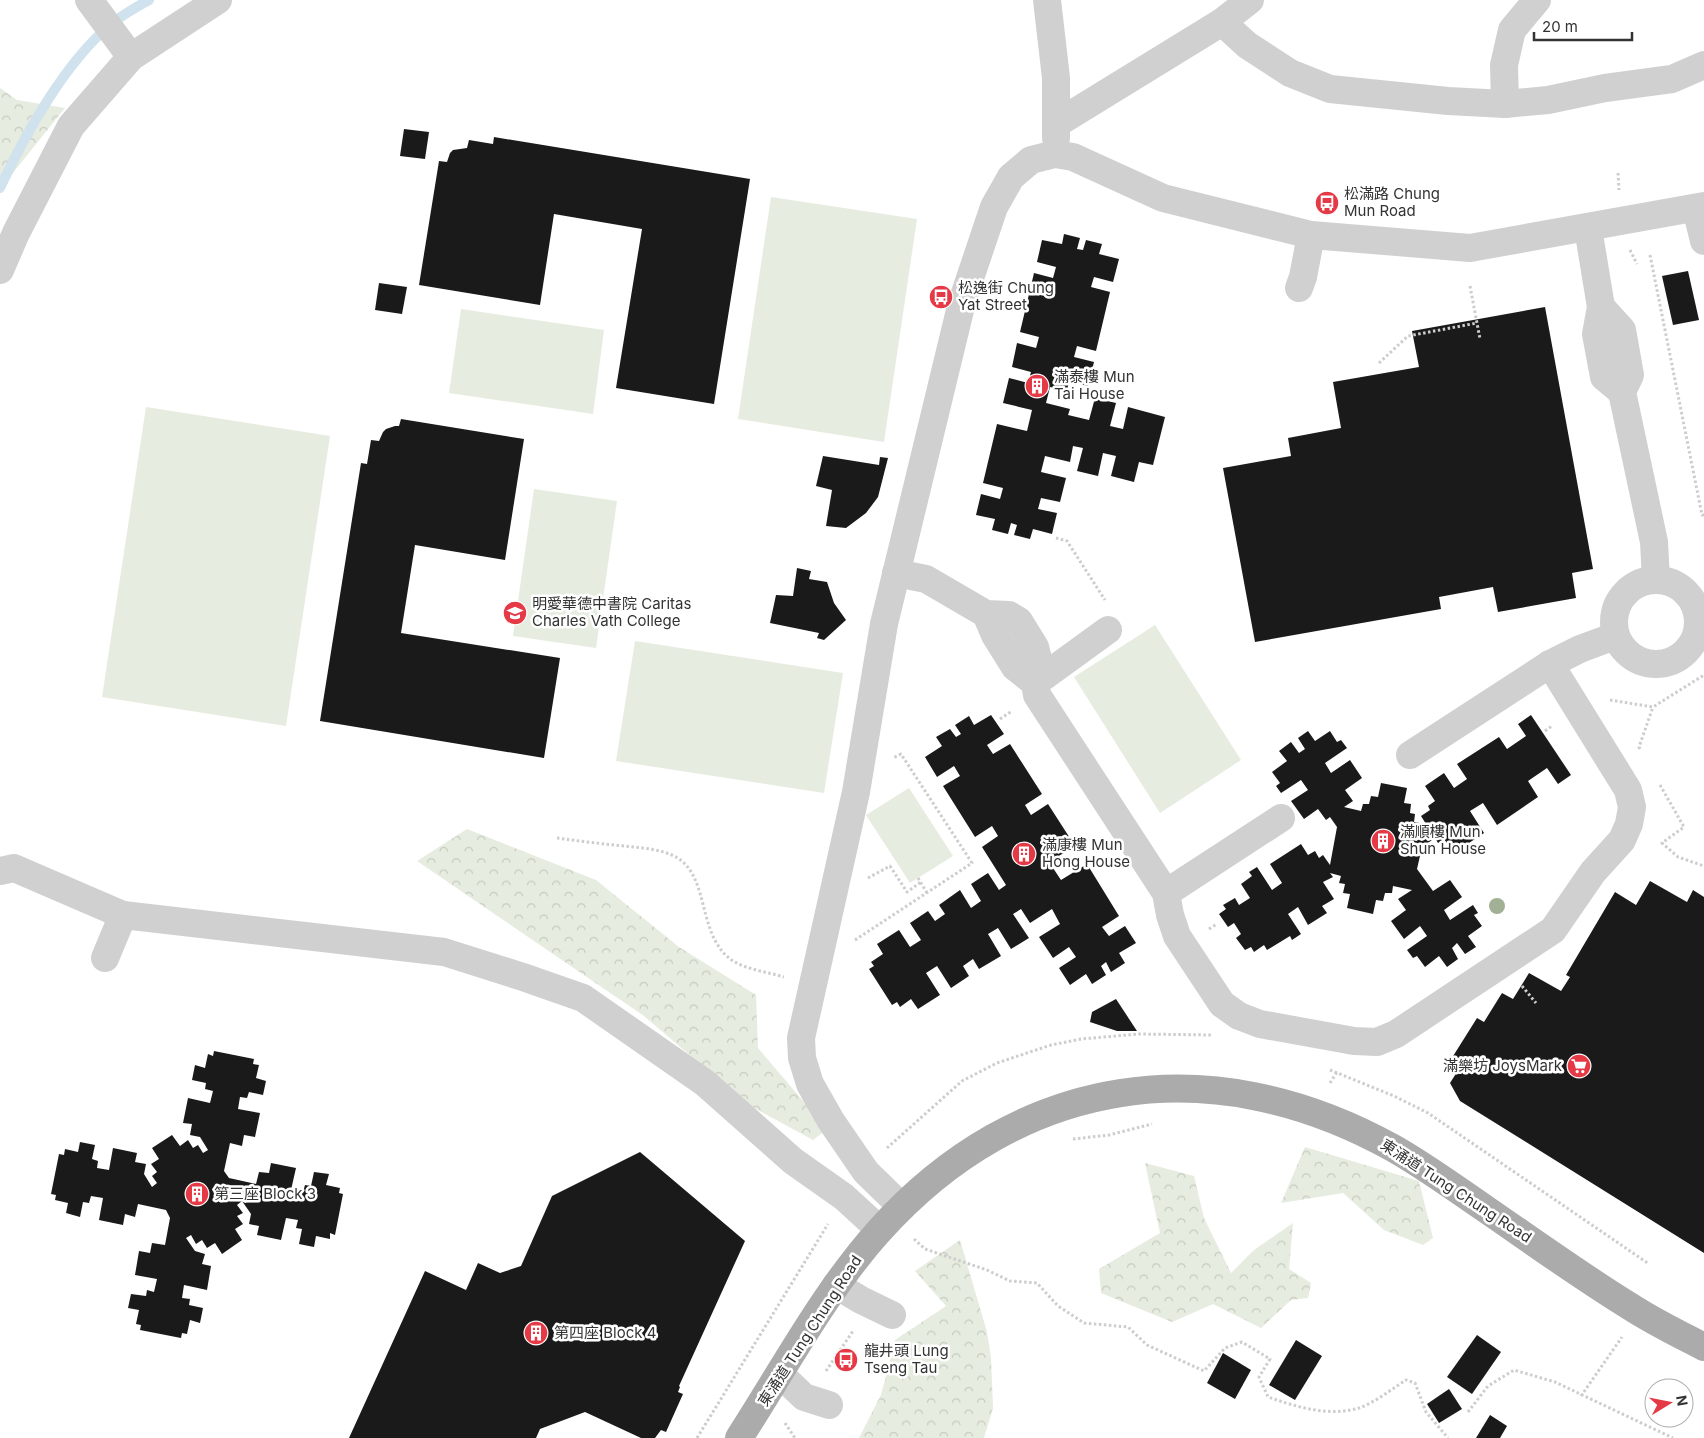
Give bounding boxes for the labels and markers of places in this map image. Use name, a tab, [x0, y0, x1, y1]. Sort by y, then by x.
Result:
place label: 松滿路 Chung Mun Road	[1344, 184, 1440, 220]
bus stop icon: 松滿路 Chung Mun Road	[1314, 190, 1340, 216]
place label: 松逸街 Chung Yat Street	[958, 278, 1054, 314]
bus stop icon: 松逸街 Chung Yat Street	[928, 284, 954, 310]
place label: 滿泰樓 Mun Tai House	[1054, 367, 1135, 403]
building icon: 滿泰樓 Mun Tai House	[1024, 373, 1050, 399]
place label: 明愛華德中書院 Caritas Charles Vath College	[532, 594, 692, 630]
school or university icon: 明愛華德中書院 Caritas Charles Vath College	[502, 600, 528, 626]
place label: 滿順樓 Mun Shun House	[1400, 822, 1486, 858]
building icon: 滿順樓 Mun Shun House	[1370, 828, 1396, 854]
place label: 滿康樓 Mun Hong House	[1042, 835, 1130, 871]
building icon: 滿康樓 Mun Hong House	[1011, 841, 1037, 867]
supermarket icon: 滿樂坊 JoysMark	[1566, 1053, 1592, 1079]
place label: 滿樂坊 JoysMark	[1443, 1056, 1563, 1075]
building icon: 第三座 Block 3	[184, 1181, 210, 1207]
place label: 第三座 Block 3	[214, 1184, 316, 1203]
building icon: 第四座 Block 4	[523, 1320, 549, 1346]
place label: 第四座 Block 4	[554, 1323, 656, 1342]
place label: 龍井頭 Lung Tseng Tau	[864, 1341, 949, 1377]
bus stop icon: 龍井頭 Lung Tseng Tau	[833, 1347, 859, 1373]

